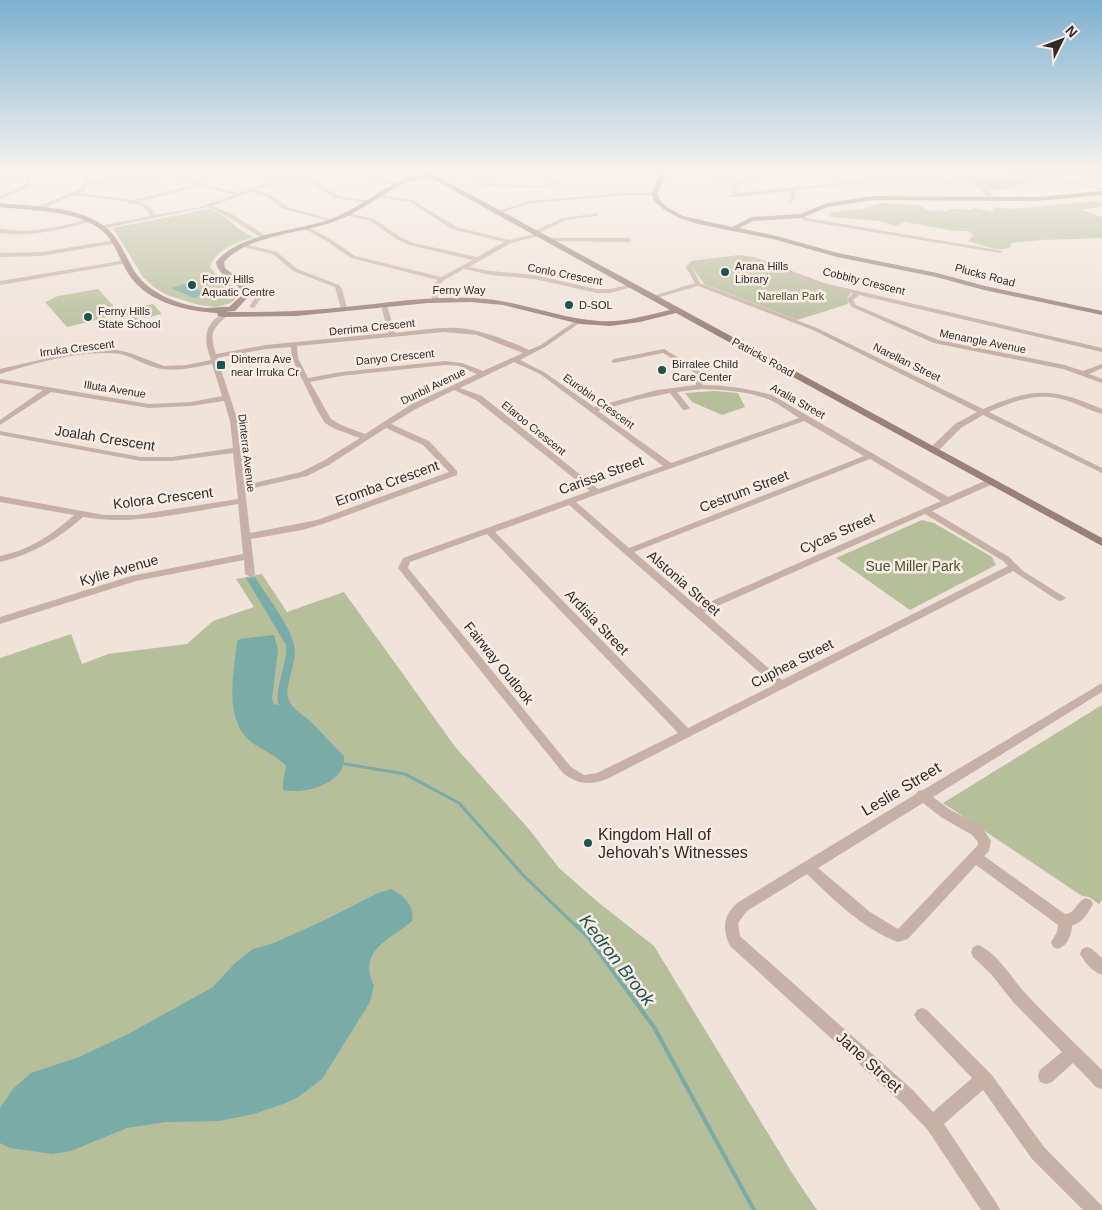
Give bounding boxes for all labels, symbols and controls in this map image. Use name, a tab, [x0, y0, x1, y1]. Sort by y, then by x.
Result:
north arrow	[1037, 15, 1087, 65]
text: N	[1062, 22, 1081, 40]
place label: Arana Hills Library	[735, 260, 789, 285]
street label: Conlo Crescent	[527, 261, 603, 287]
street label: Plucks Road	[954, 261, 1016, 289]
street label: Cobbity Crescent	[822, 265, 906, 297]
marker: Arana Hills Library	[719, 266, 731, 278]
place label: Ferny Hills Aquatic Centre	[202, 273, 275, 298]
marker: Ferny Hills Aquatic Centre	[186, 279, 198, 291]
street label: Ferny Way	[433, 284, 486, 296]
park label: Narellan Park	[758, 290, 825, 302]
marker: D-SOL	[563, 299, 575, 311]
place label: D-SOL	[579, 299, 613, 311]
place label: Ferny Hills State School	[98, 305, 160, 330]
marker: Ferny Hills State School	[82, 311, 94, 323]
street label: Derrima Crescent	[329, 317, 415, 337]
street label: Menangle Avenue	[939, 327, 1027, 355]
street label: Patricks Road	[730, 335, 796, 379]
street label: Irruka Crescent	[39, 337, 115, 359]
street label: Narellan Street	[871, 341, 943, 383]
street label: Danyo Crescent	[355, 347, 435, 367]
place label: Dinterra Ave near Irruka Cr	[231, 353, 299, 378]
place label: Birralee Child Care Center	[672, 358, 738, 383]
marker: Dinterra Ave near Irruka Cr	[215, 359, 227, 371]
marker: Birralee Child Care Center	[656, 364, 668, 376]
street label: Dunbil Avenue	[399, 365, 467, 407]
street label: Eurobin Crescent	[561, 371, 637, 431]
street label: Illuta Avenue	[83, 378, 147, 400]
street label: Aralia Street	[769, 381, 827, 421]
street label: Elaroo Crescent	[500, 399, 568, 457]
street label: Dinterra Avenue	[236, 413, 258, 493]
street label: Joalah Crescent	[54, 422, 156, 454]
street label: Carissa Street	[557, 452, 646, 498]
street label: Eromba Crescent	[333, 457, 441, 509]
street label: Cestrum Street	[697, 467, 791, 515]
street label: Kolora Crescent	[112, 484, 214, 512]
street label: Cycas Street	[797, 509, 877, 557]
street label: Alstonia Street	[644, 547, 724, 619]
street label: Kylie Avenue	[78, 551, 160, 589]
park label: Sue Miller Park	[866, 558, 961, 574]
street label: Ardisia Street	[562, 586, 632, 658]
street label: Fairway Outlook	[461, 619, 538, 708]
street label: Cuphea Street	[748, 635, 836, 691]
street label: Leslie Street	[859, 759, 944, 819]
place label: Kingdom Hall of Jehovah's Witnesses	[598, 826, 748, 861]
marker: Kingdom Hall of Jehovah's Witnesses	[582, 837, 594, 849]
water label: Kedron Brook	[575, 910, 659, 1010]
street label: Jane Street	[833, 1028, 906, 1096]

